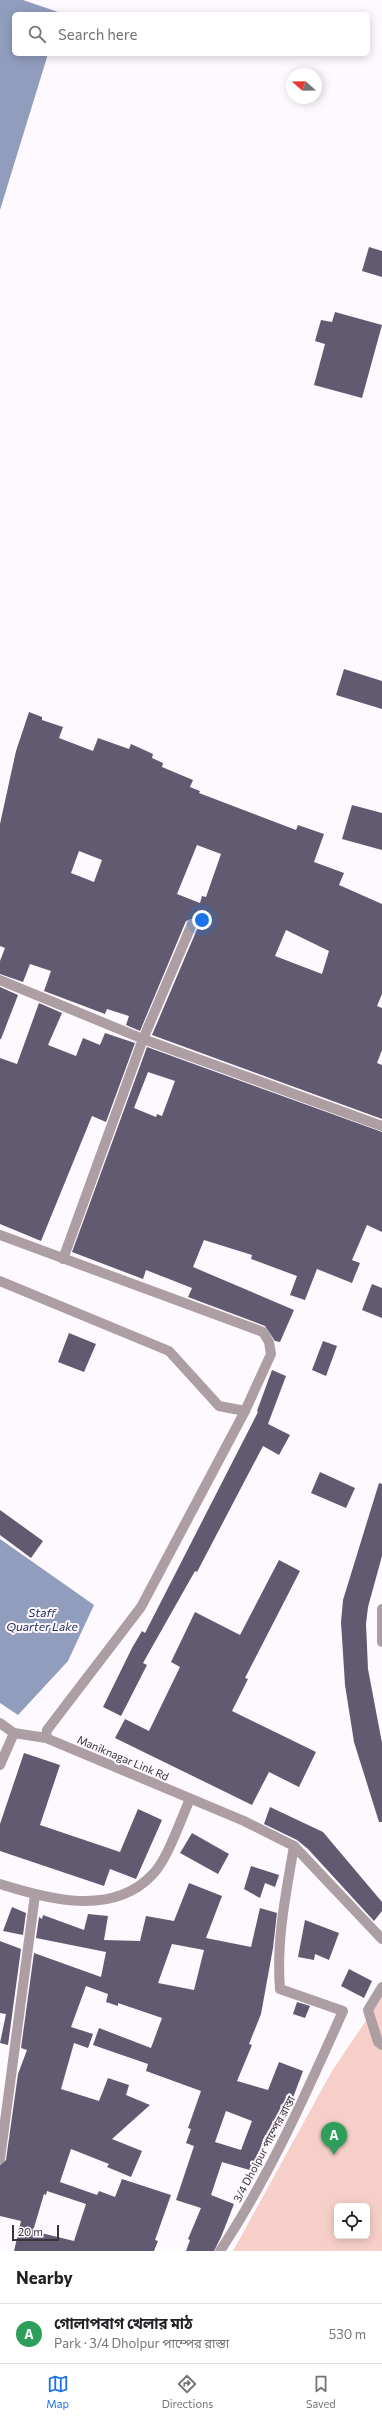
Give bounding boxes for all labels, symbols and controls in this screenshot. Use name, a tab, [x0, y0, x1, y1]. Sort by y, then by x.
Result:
search box	[12, 12, 370, 56]
icon: search	[26, 23, 48, 45]
text: Search here	[58, 25, 137, 43]
north arrow	[286, 68, 322, 104]
your location	[192, 910, 212, 930]
water label: Staff Quarter Lake	[6, 1605, 78, 1633]
street label: Maniknagar Link Rd	[75, 1732, 171, 1783]
street label: 3/4 Dholpur পাম্পের রাস্তা	[230, 2092, 298, 2204]
pin: A	[321, 2122, 347, 2155]
map controls	[334, 2203, 370, 2239]
button: locate	[334, 2203, 370, 2239]
scale bar	[12, 2223, 59, 2242]
text: 20 m	[18, 2225, 43, 2238]
text: Nearby	[16, 2267, 73, 2288]
text: গোলাপবাগ খেলার মাঠ	[54, 2314, 193, 2332]
text: A	[24, 2326, 34, 2342]
text: 530 m	[329, 2326, 366, 2342]
text: Park · 3/4 Dholpur পাম্পের রাস্তা	[54, 2335, 229, 2351]
tab: Map	[46, 2373, 69, 2410]
tab: Directions	[162, 2373, 213, 2410]
tab: Saved	[306, 2373, 336, 2410]

